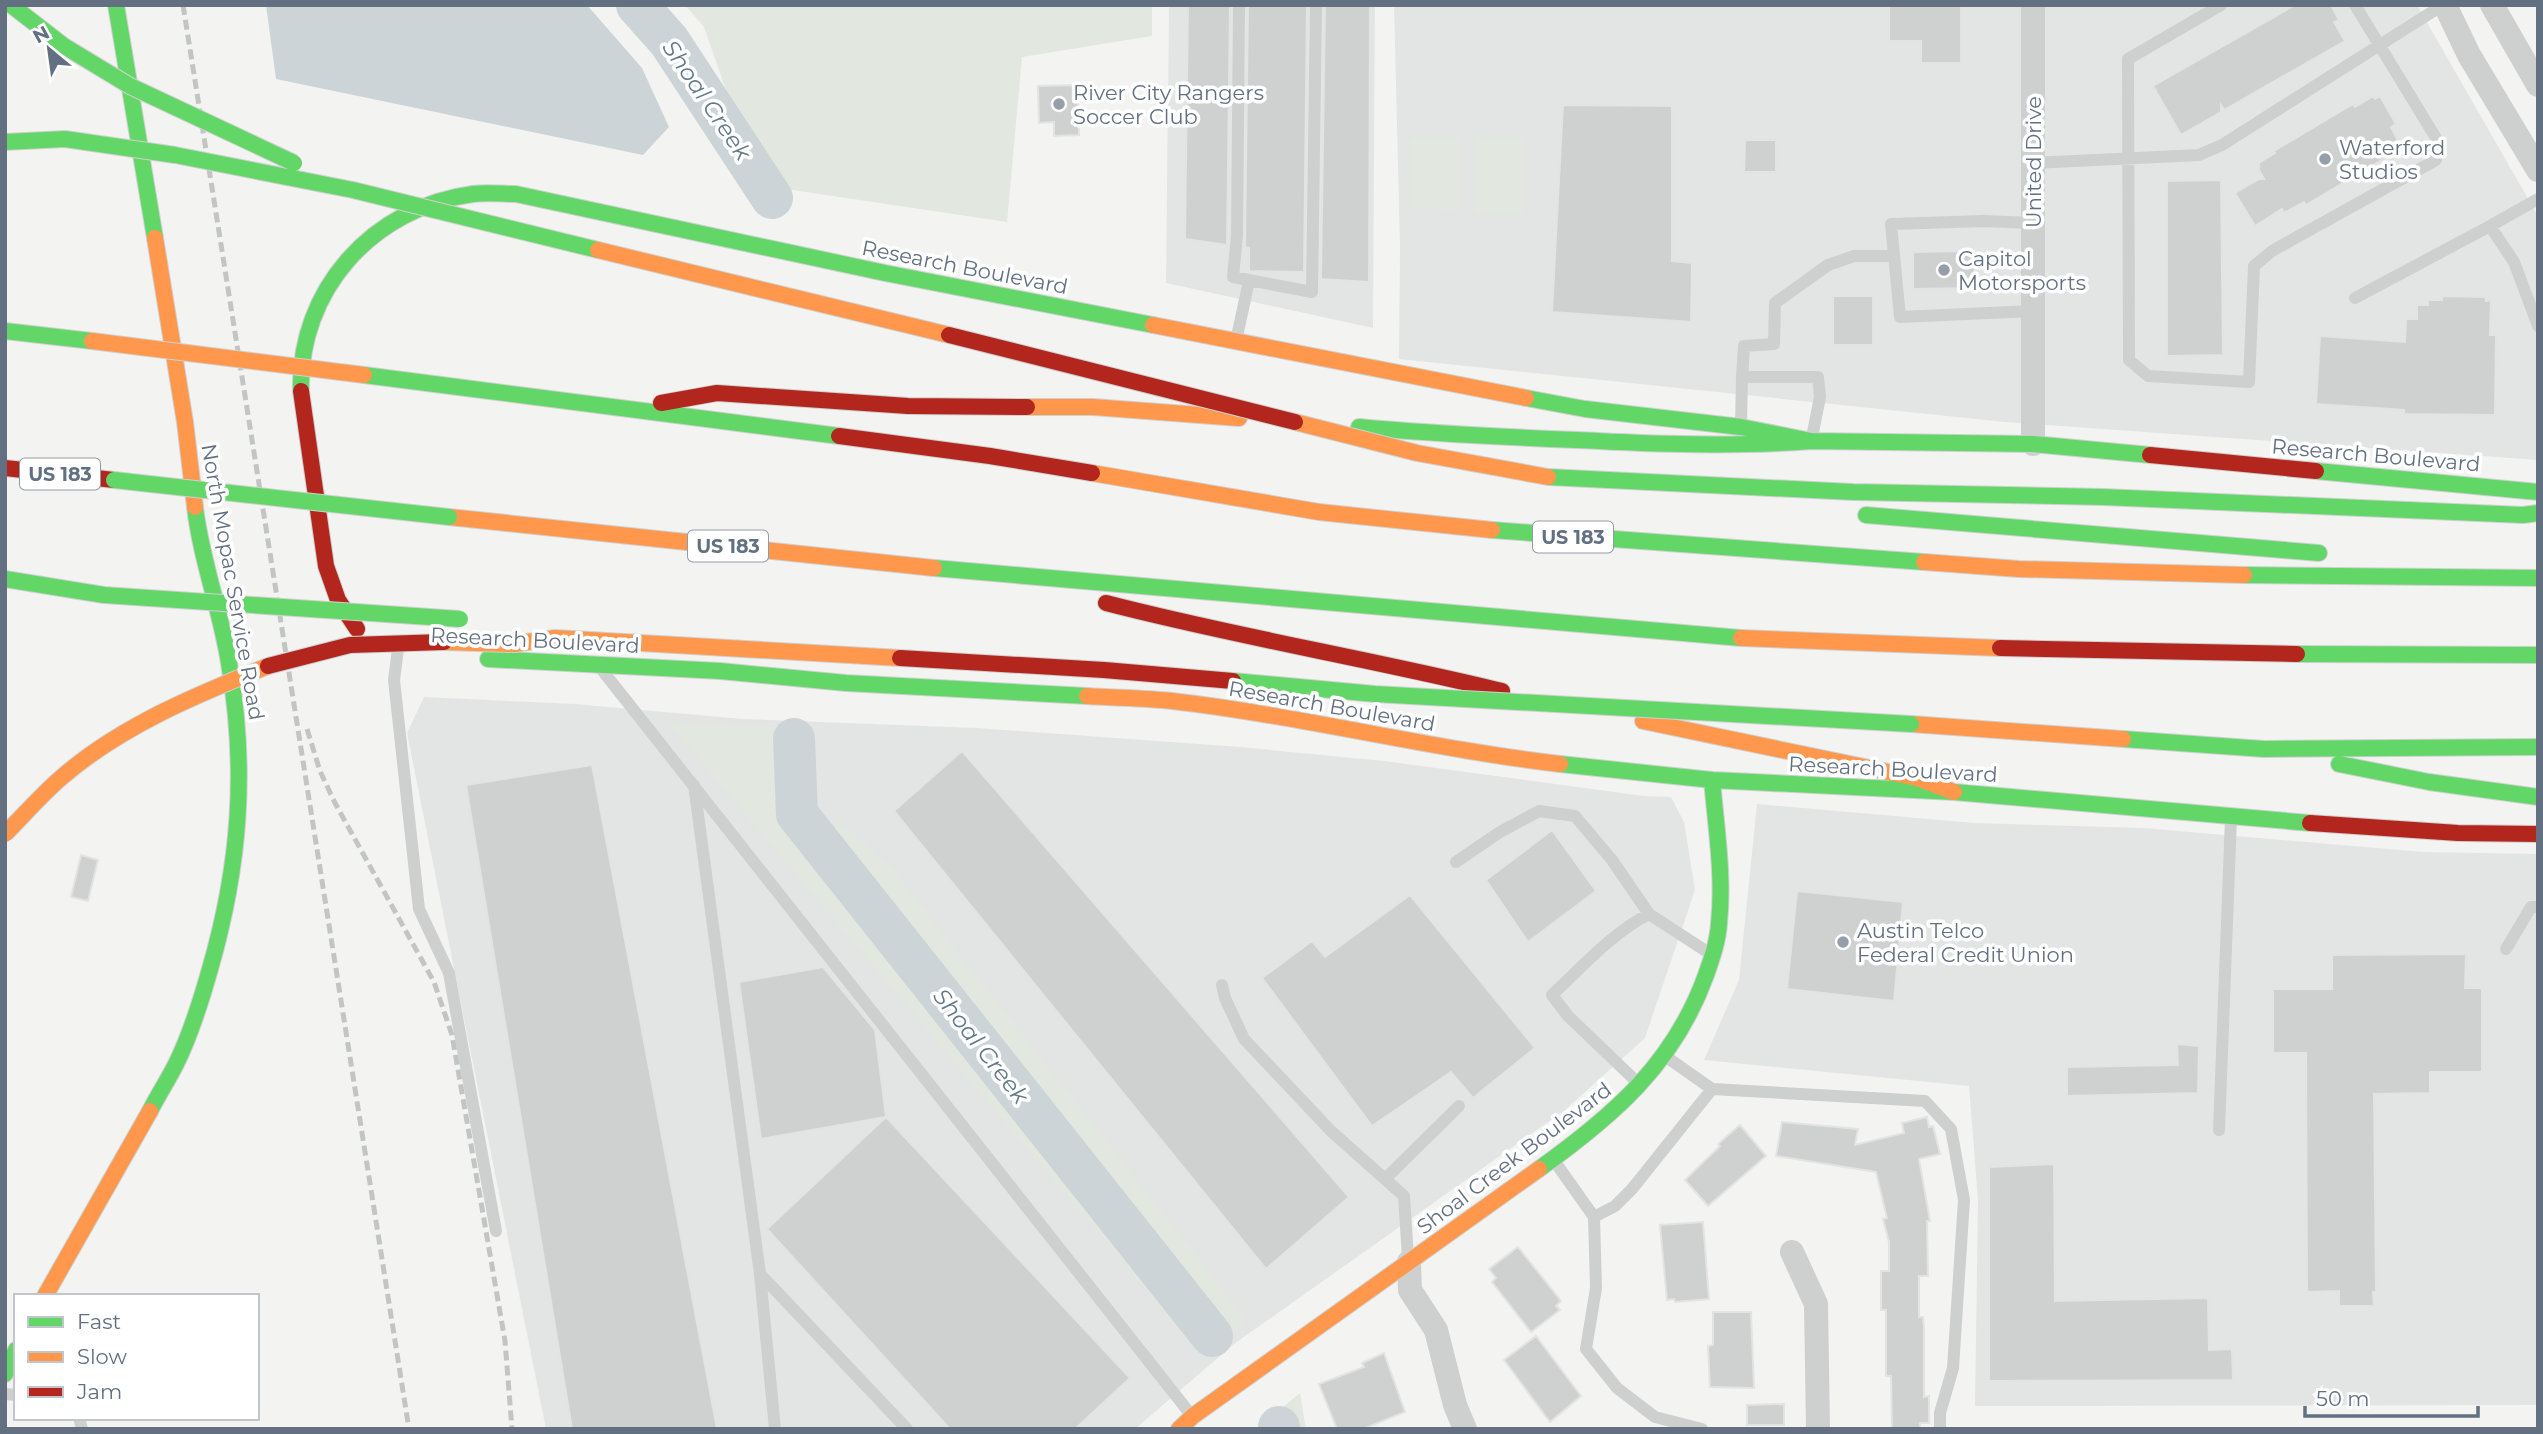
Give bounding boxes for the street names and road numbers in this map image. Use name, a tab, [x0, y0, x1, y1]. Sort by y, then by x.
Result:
street label: United Drive	[2021, 96, 2046, 228]
street label: Research Boulevard	[860, 235, 1070, 299]
street label: Research Boulevard	[2271, 433, 2481, 477]
street label: North Mopac Service Road	[196, 442, 270, 722]
road number: US 183	[20, 458, 100, 489]
road number: US 183	[1533, 522, 1613, 552]
road number: US 183	[688, 530, 768, 562]
street label: Research Boulevard	[430, 622, 640, 658]
street label: Research Boulevard	[1227, 676, 1437, 736]
street label: Research Boulevard	[1788, 751, 1998, 787]
street label: Shoal Creek Boulevard	[1412, 1077, 1616, 1239]

